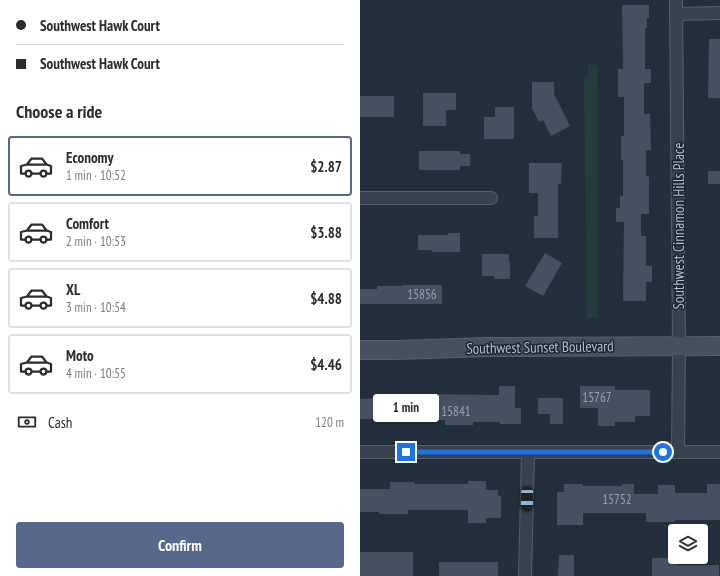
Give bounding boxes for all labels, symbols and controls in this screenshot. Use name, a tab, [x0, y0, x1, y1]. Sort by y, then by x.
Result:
text: Southwest Hawk Court	[40, 16, 160, 35]
text: Southwest Hawk Court	[40, 54, 160, 73]
text: Choose a ride	[16, 100, 102, 123]
street label: Southwest Cinnamon Hills Place	[669, 143, 688, 309]
icon: car	[18, 148, 54, 184]
text: Economy	[66, 148, 114, 167]
text: $2.87	[310, 157, 342, 176]
text: 1 min · 10:52	[66, 167, 126, 184]
icon: car	[18, 214, 54, 250]
text: Comfort	[66, 214, 109, 233]
text: $3.88	[310, 223, 342, 242]
text: 2 min · 10:53	[66, 233, 126, 250]
icon: car	[18, 280, 54, 316]
text: XL	[66, 280, 80, 299]
house number: 15856	[407, 286, 437, 303]
text: $4.88	[310, 289, 342, 308]
text: 3 min · 10:54	[66, 299, 126, 316]
street label: Southwest Sunset Boulevard	[466, 336, 614, 358]
icon: car	[18, 346, 54, 382]
text: Moto	[66, 346, 94, 365]
text: $4.46	[310, 355, 342, 374]
text: 4 min · 10:55	[66, 365, 126, 382]
house number: 15767	[582, 389, 612, 406]
callout: 1 min	[373, 394, 439, 422]
text: 1 min	[393, 399, 419, 416]
house number: 15841	[441, 403, 471, 420]
icon: cash	[16, 411, 38, 433]
text: Cash	[48, 413, 72, 432]
text: 120 m	[315, 414, 344, 431]
route end	[397, 443, 415, 461]
route start	[654, 443, 672, 461]
car	[521, 487, 533, 511]
house number: 15752	[602, 491, 632, 508]
button: Confirm	[16, 522, 344, 568]
map controls	[668, 524, 708, 564]
button: layers	[668, 524, 708, 564]

